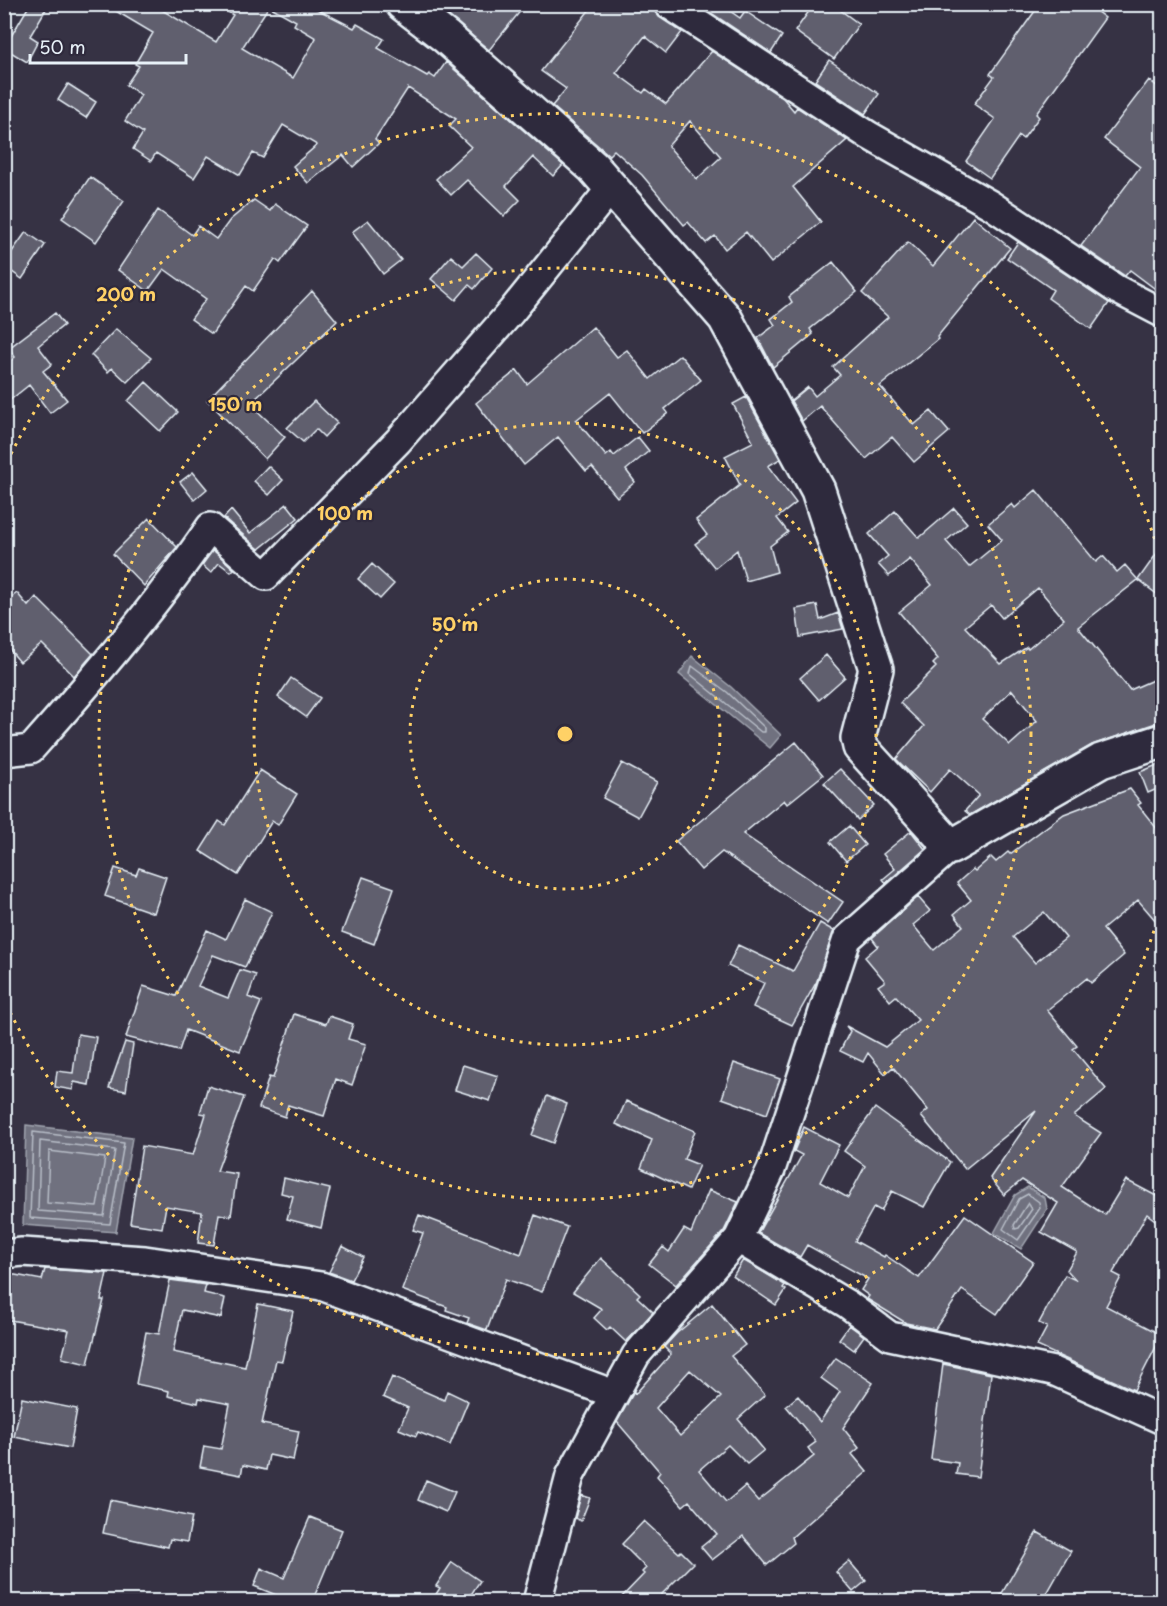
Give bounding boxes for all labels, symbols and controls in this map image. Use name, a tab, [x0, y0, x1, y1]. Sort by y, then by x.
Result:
scale bar	[30, 27, 186, 65]
text: 50 m	[39, 33, 86, 60]
text: 200 m	[96, 280, 156, 307]
text: 150 m	[208, 390, 262, 417]
text: 100 m	[317, 499, 373, 526]
text: 50 m	[432, 610, 478, 637]
centre of rings	[555, 724, 575, 744]

